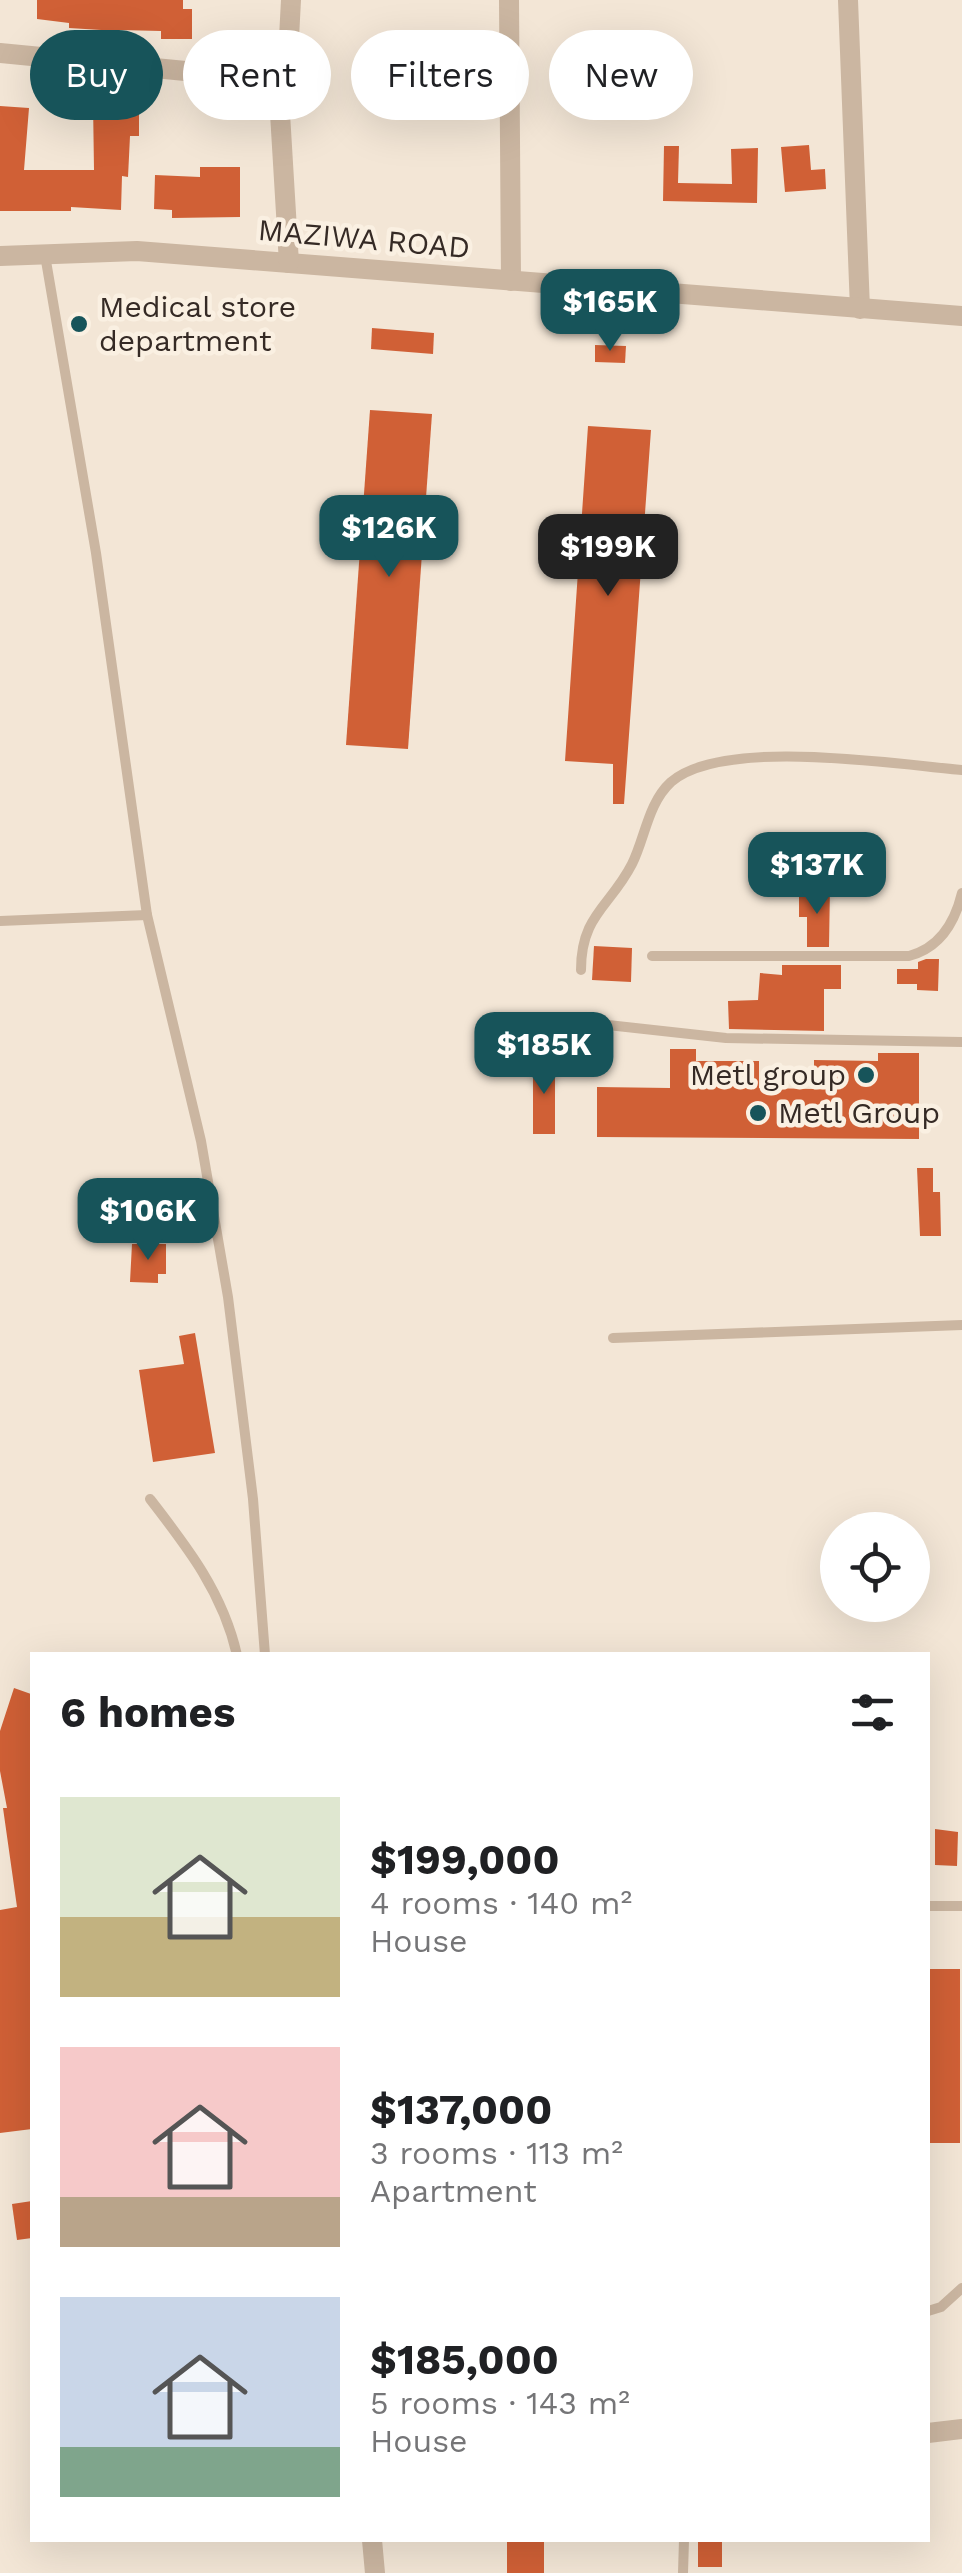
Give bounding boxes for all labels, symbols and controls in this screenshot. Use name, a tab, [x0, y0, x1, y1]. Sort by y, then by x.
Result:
chip: Buy	[30, 30, 163, 120]
chip: Rent	[183, 30, 331, 120]
chip: Filters	[351, 30, 529, 120]
chip: New	[549, 30, 693, 120]
street label: MAZIWA ROAD	[257, 212, 471, 265]
pin: $165K	[540, 269, 680, 354]
text: $165K	[563, 282, 657, 320]
place label: Medical store department	[99, 289, 296, 358]
marker: Medical store department	[68, 313, 90, 335]
pin: $126K	[319, 495, 459, 580]
text: $126K	[341, 508, 437, 546]
pin: $199K	[538, 514, 678, 599]
text: $199K	[560, 527, 656, 565]
pin: $137K	[747, 832, 887, 917]
text: $137K	[770, 845, 864, 883]
pin: $185K	[474, 1012, 614, 1097]
text: $185K	[496, 1025, 592, 1063]
place label: Metl group	[690, 1057, 846, 1092]
marker: Metl group	[855, 1064, 877, 1086]
place label: Metl Group	[778, 1095, 940, 1130]
marker: Metl Group	[747, 1102, 769, 1124]
pin: $106K	[78, 1178, 218, 1263]
text: $106K	[100, 1191, 196, 1229]
map controls	[820, 1512, 930, 1622]
button: locate	[820, 1512, 930, 1622]
icon: filters	[845, 1685, 900, 1740]
text: 6 homes	[60, 1688, 235, 1737]
text: $199,000	[370, 1835, 559, 1884]
icon: home	[140, 1837, 260, 1957]
text: 4 rooms · 140 m²	[370, 1884, 632, 1922]
text: House	[370, 1922, 468, 1960]
text: $137,000	[370, 2085, 552, 2134]
icon: home	[140, 2087, 260, 2207]
text: 3 rooms · 113 m²	[370, 2134, 623, 2172]
text: Apartment	[370, 2172, 537, 2210]
text: $185,000	[370, 2335, 559, 2384]
icon: home	[140, 2337, 260, 2457]
text: 5 rooms · 143 m²	[370, 2384, 630, 2422]
text: House	[370, 2422, 468, 2460]

